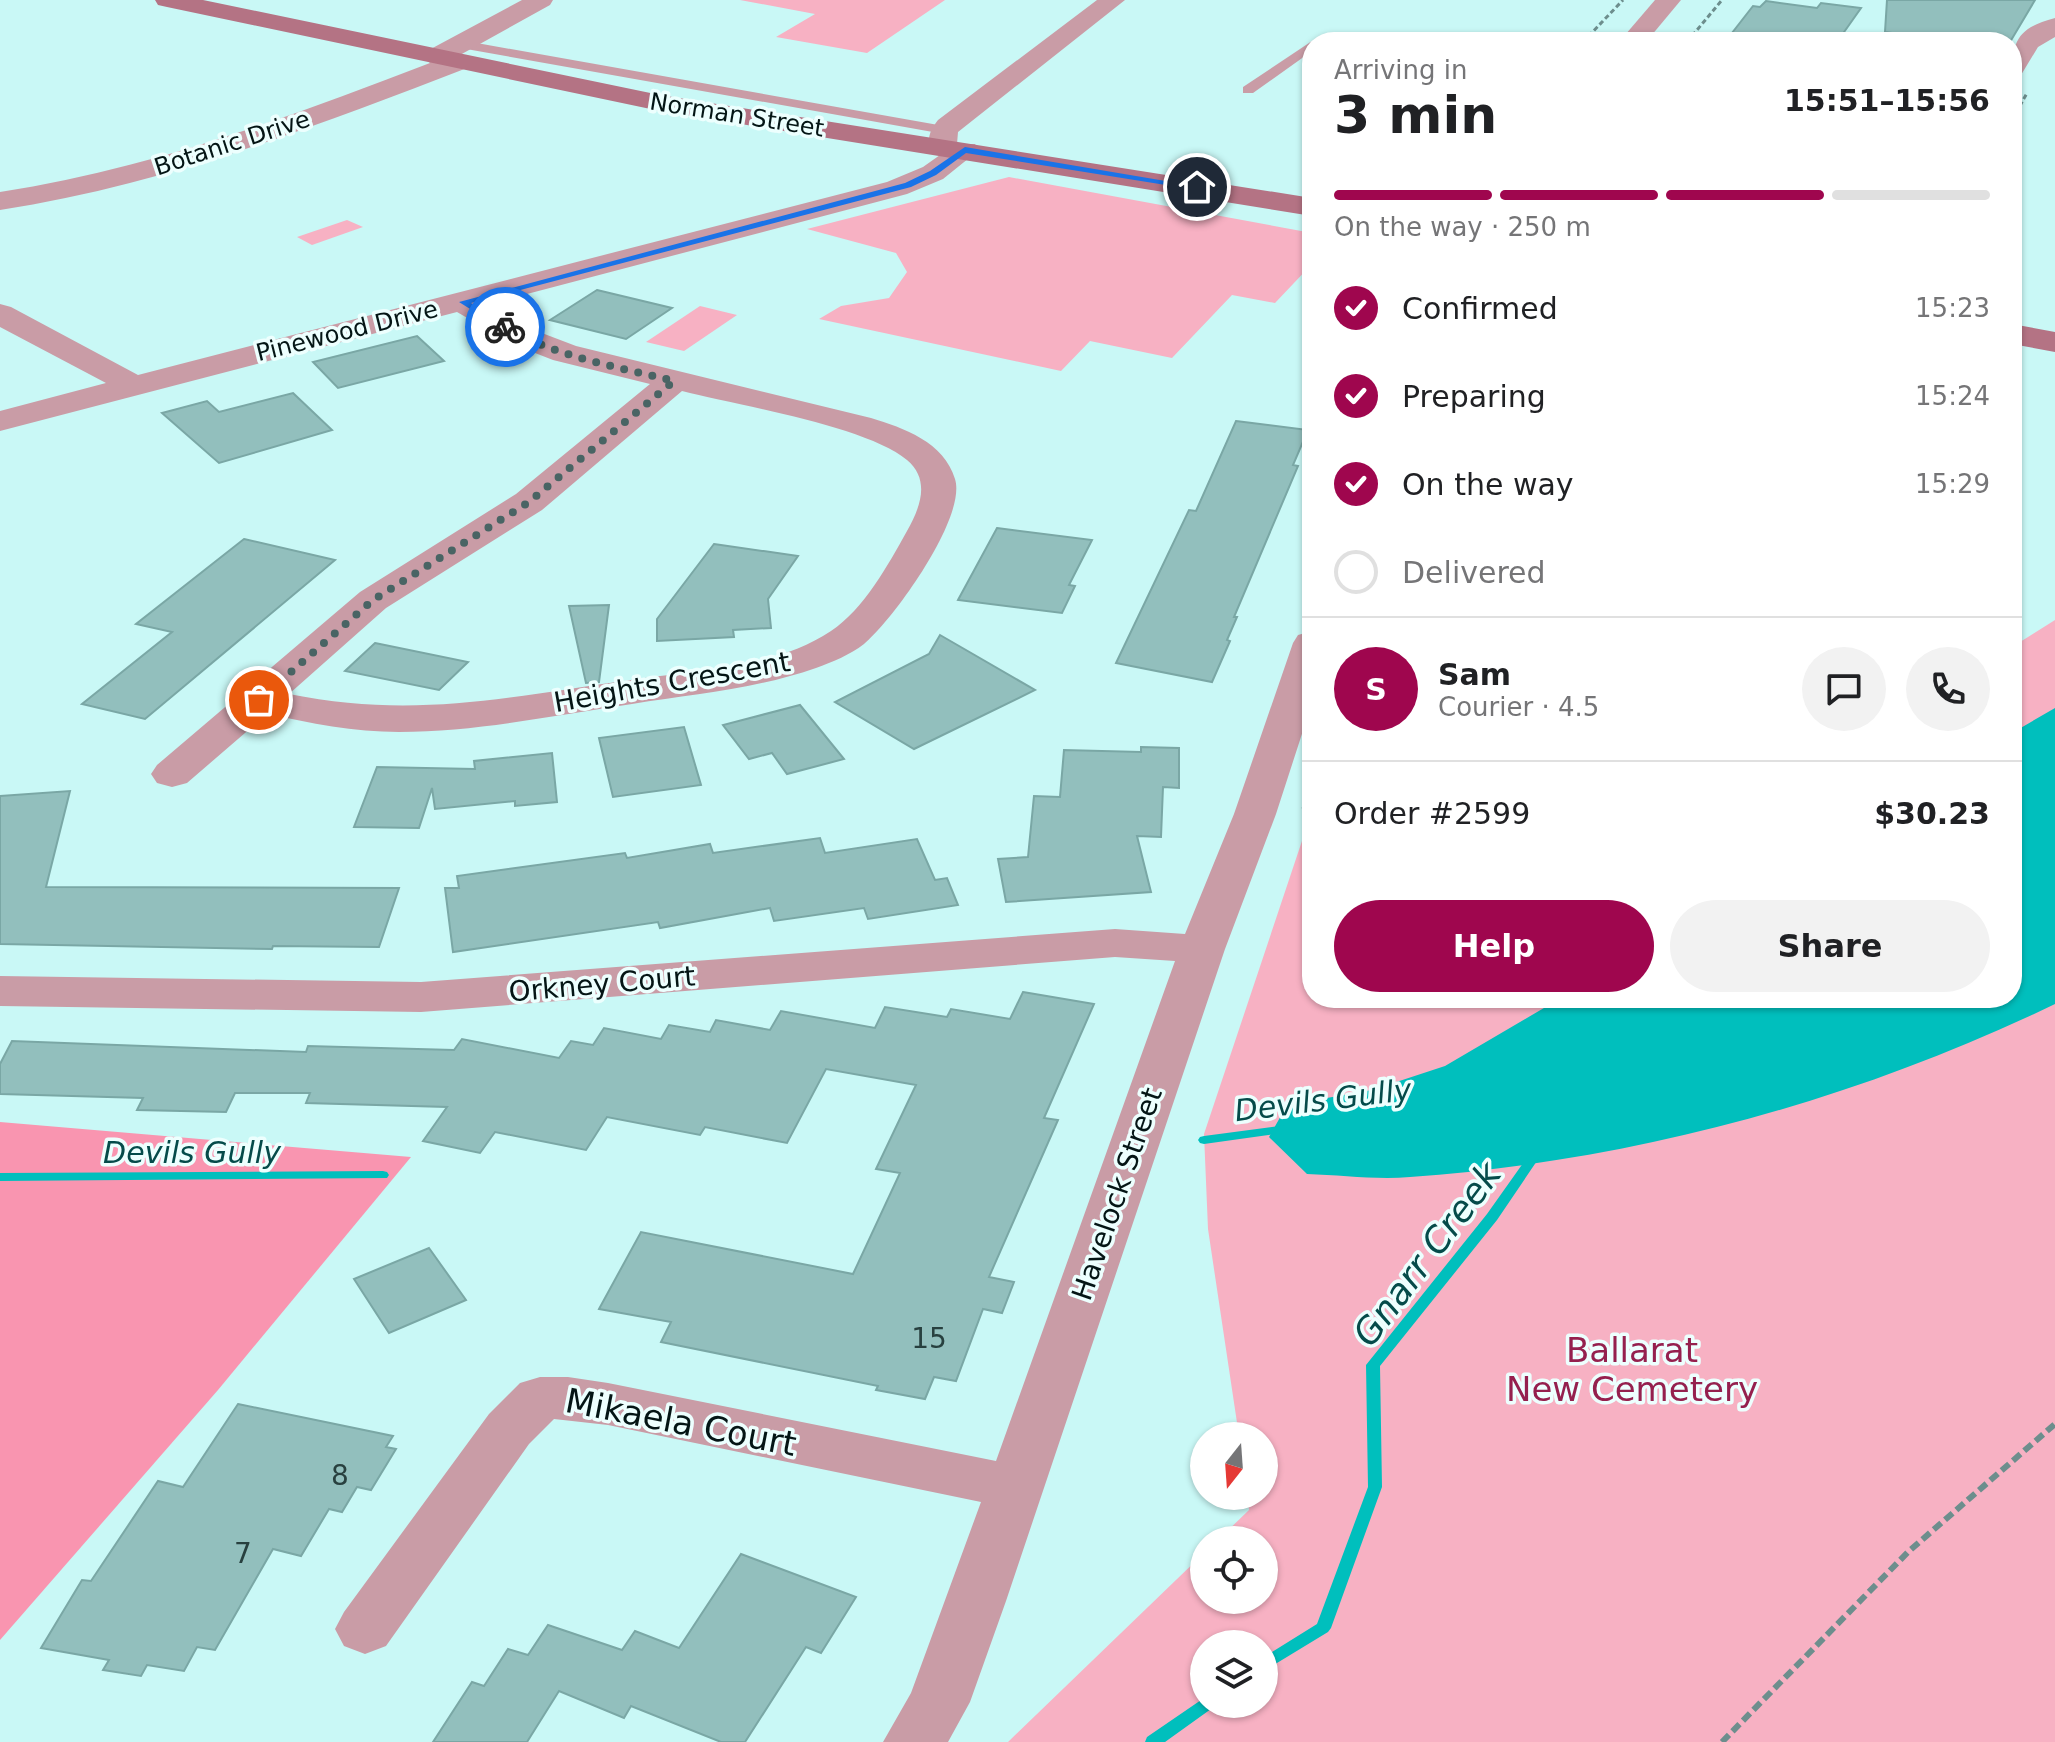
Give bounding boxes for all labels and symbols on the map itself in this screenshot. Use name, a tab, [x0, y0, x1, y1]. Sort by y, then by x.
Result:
street label: Norman Street	[648, 87, 826, 143]
street label: Botanic Drive	[151, 105, 313, 181]
pin	[1163, 153, 1231, 221]
courier	[465, 287, 545, 367]
street label: Pinewood Drive	[253, 295, 441, 367]
street label: Heights Crescent	[551, 645, 793, 719]
pin	[225, 666, 293, 734]
street label: Orkney Court	[507, 959, 697, 1009]
water label: Devils Gully	[1233, 1072, 1415, 1128]
street label: Havelock Street	[1065, 1083, 1169, 1305]
water label: Devils Gully	[103, 1135, 282, 1170]
water label: Gnarr Creek	[1345, 1153, 1511, 1354]
house number: 15	[911, 1322, 947, 1355]
park label: Ballarat New Cemetery	[1506, 1330, 1758, 1409]
street label: Mikaela Court	[562, 1380, 800, 1464]
north arrow	[1190, 1422, 1278, 1510]
house number: 8	[331, 1459, 349, 1492]
house number: 7	[234, 1537, 252, 1570]

